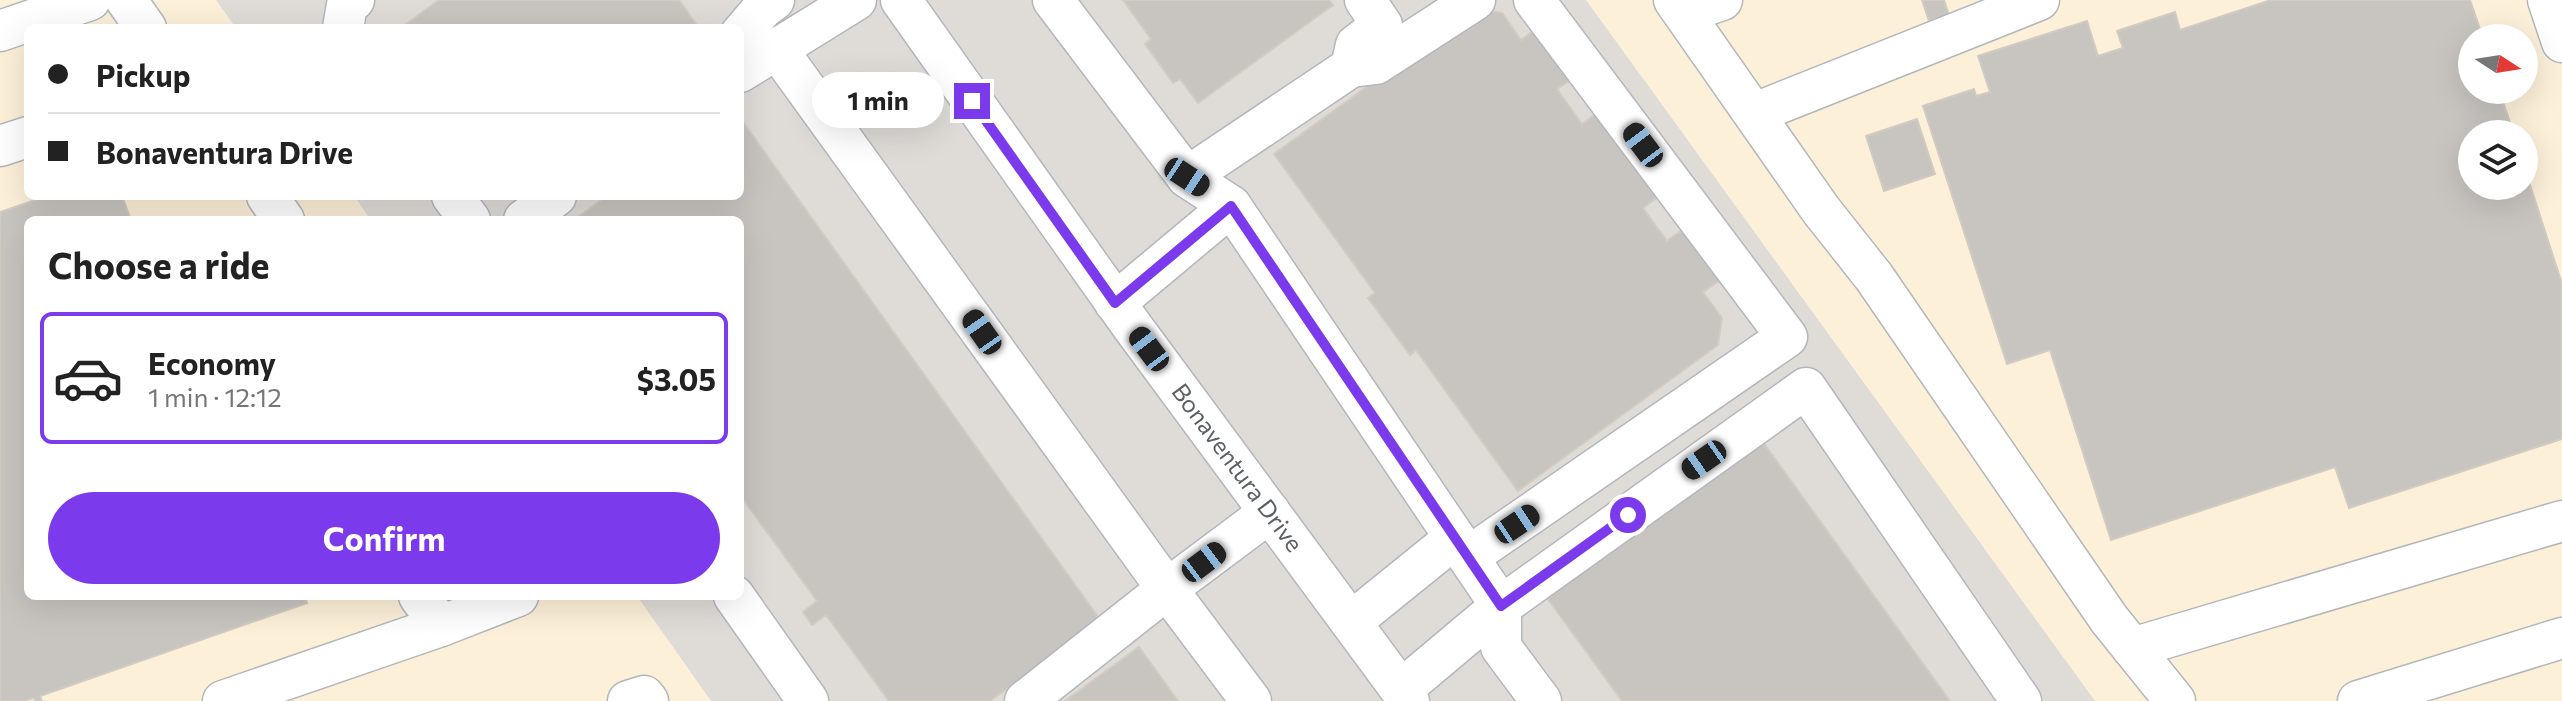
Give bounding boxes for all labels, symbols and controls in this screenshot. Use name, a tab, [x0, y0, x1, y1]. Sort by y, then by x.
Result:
north arrow	[2458, 24, 2538, 104]
map controls	[2458, 24, 2538, 200]
text: Pickup	[96, 56, 190, 93]
callout: 1 min	[812, 73, 944, 129]
route end	[954, 83, 990, 119]
text: 1 min	[847, 84, 909, 115]
car	[1619, 119, 1667, 171]
button: layers	[2458, 120, 2538, 200]
text: Bonaventura Drive	[96, 133, 353, 170]
car	[1160, 154, 1214, 200]
text: Choose a ride	[48, 242, 269, 286]
car	[958, 305, 1006, 359]
car	[1125, 323, 1173, 375]
icon: car	[52, 342, 124, 414]
text: Economy	[148, 344, 276, 381]
text: $3.05	[637, 360, 716, 397]
street label: Bonaventura Drive	[1166, 377, 1310, 557]
text: 1 min · 12:12	[148, 381, 282, 412]
car	[1677, 436, 1731, 484]
button: Confirm	[48, 492, 720, 584]
route start	[1610, 497, 1646, 533]
car	[1490, 501, 1544, 547]
car	[1178, 538, 1230, 586]

